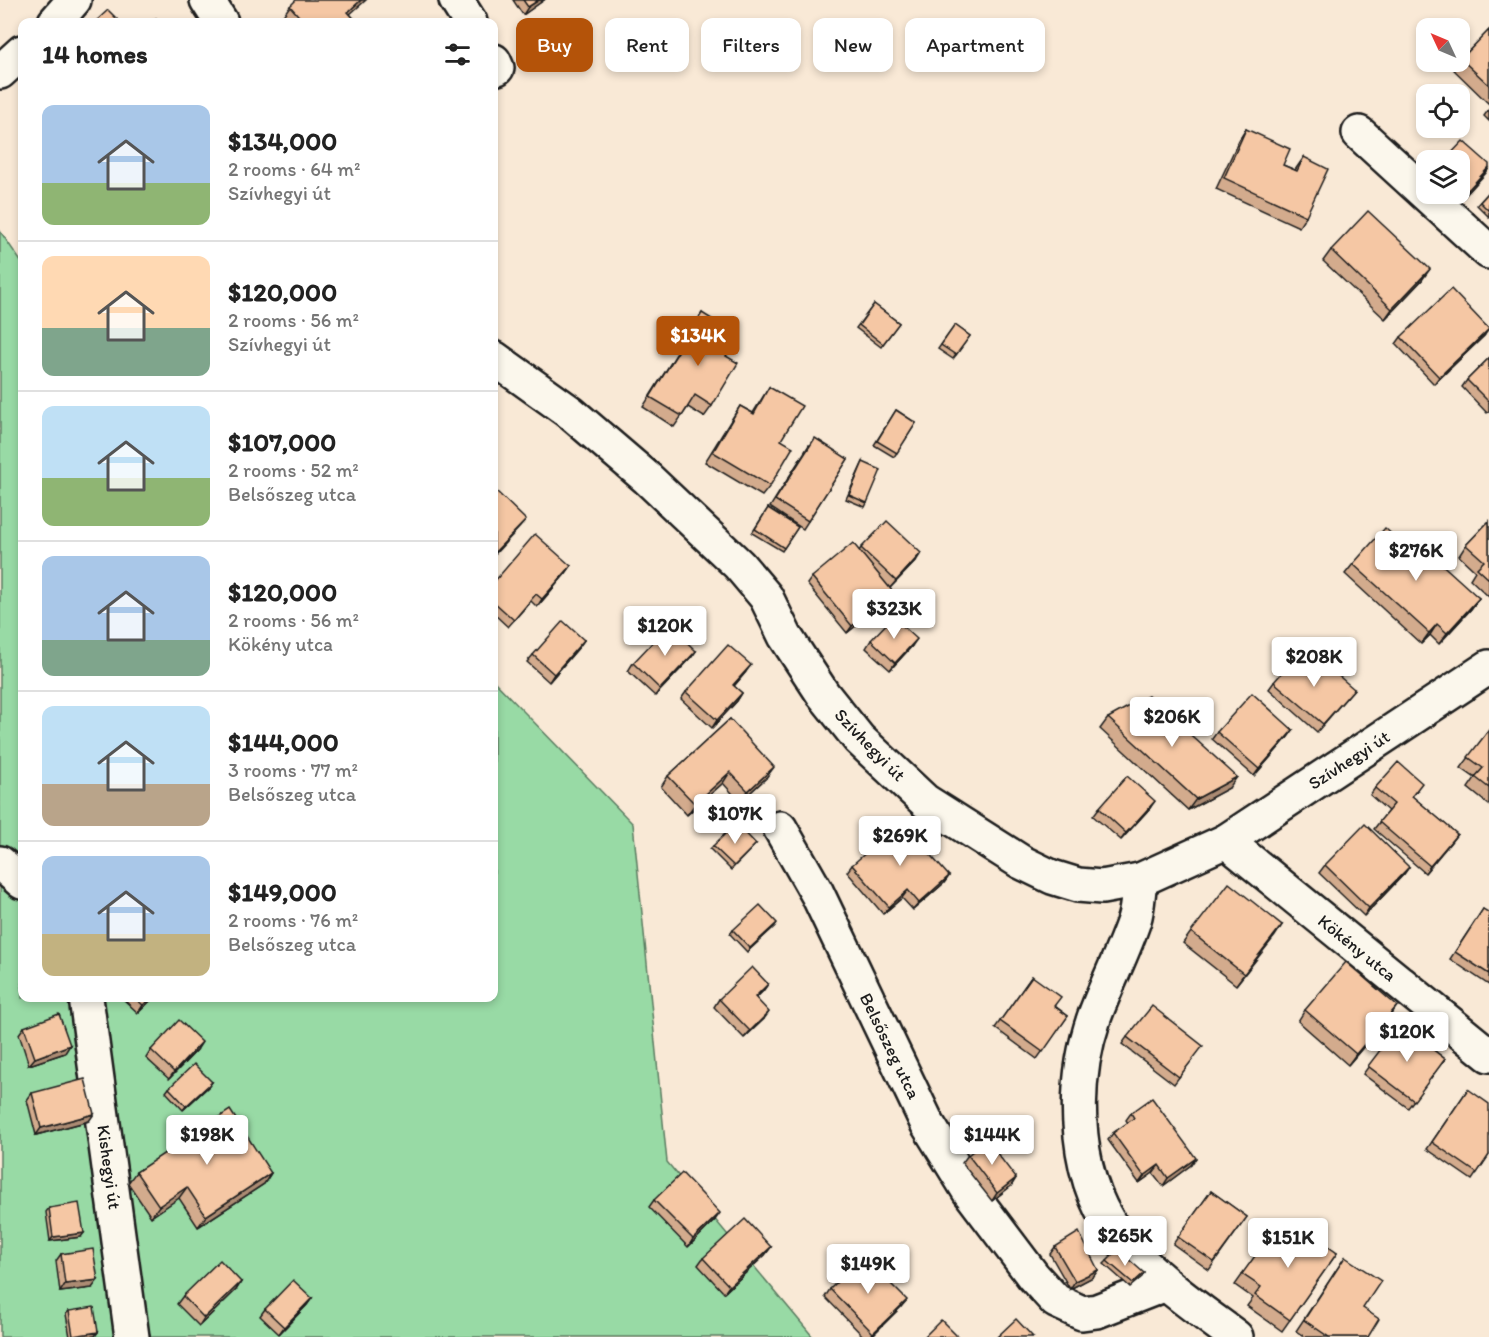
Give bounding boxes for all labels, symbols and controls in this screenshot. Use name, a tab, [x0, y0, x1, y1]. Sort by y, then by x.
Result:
chip: Buy	[516, 18, 593, 72]
chip: Rent	[605, 18, 689, 72]
chip: Filters	[701, 18, 801, 72]
chip: New	[813, 18, 893, 72]
chip: Apartment	[905, 18, 1045, 72]
north arrow	[1416, 18, 1470, 72]
map controls	[1416, 18, 1470, 204]
text: 14 homes	[42, 38, 148, 70]
icon: filters	[441, 38, 474, 71]
button: locate	[1416, 84, 1470, 138]
text: $134,000	[228, 125, 337, 157]
icon: home	[90, 129, 162, 201]
button: layers	[1416, 150, 1470, 204]
text: 2 rooms · 64 m²	[228, 157, 360, 181]
text: Szívhegyi út	[228, 181, 331, 205]
text: $120,000	[228, 276, 337, 308]
icon: home	[90, 280, 162, 352]
text: 2 rooms · 56 m²	[228, 308, 359, 332]
pin: $134K	[656, 316, 740, 367]
text: $134K	[670, 323, 726, 347]
text: Szívhegyi út	[228, 332, 331, 356]
text: $107,000	[228, 426, 336, 458]
icon: home	[90, 430, 162, 502]
text: 2 rooms · 52 m²	[228, 458, 359, 482]
text: Belsőszeg utca	[228, 482, 356, 506]
pin: $276K	[1374, 531, 1458, 582]
text: $276K	[1389, 538, 1443, 562]
text: $120,000	[228, 576, 337, 608]
icon: home	[90, 580, 162, 652]
pin: $323K	[852, 589, 936, 640]
text: $323K	[866, 596, 922, 620]
pin: $120K	[623, 606, 707, 657]
text: 2 rooms · 56 m²	[228, 608, 359, 632]
text: $120K	[637, 613, 693, 637]
text: Kökény utca	[228, 632, 333, 656]
pin: $208K	[1272, 637, 1356, 688]
text: $208K	[1286, 644, 1342, 668]
pin: $206K	[1130, 697, 1214, 748]
street label: Szívhegyi út	[830, 704, 910, 786]
text: $206K	[1144, 704, 1200, 728]
street label: Szívhegyi út	[1304, 725, 1394, 794]
text: $144,000	[228, 726, 339, 758]
icon: home	[90, 730, 162, 802]
text: 3 rooms · 77 m²	[228, 758, 358, 782]
text: Belsőszeg utca	[228, 782, 356, 806]
pin: $107K	[693, 794, 777, 845]
text: $107K	[708, 801, 762, 825]
pin: $269K	[858, 816, 942, 867]
text: $269K	[873, 823, 927, 847]
text: $149,000	[228, 876, 337, 908]
icon: home	[90, 880, 162, 952]
text: 2 rooms · 76 m²	[228, 908, 358, 932]
street label: Kökény utca	[1313, 910, 1401, 986]
text: Belsőszeg utca	[228, 932, 356, 956]
street label: Belsőszeg utca	[855, 989, 925, 1103]
pin: $120K	[1365, 1012, 1449, 1063]
text: $120K	[1379, 1019, 1435, 1043]
pin: $198K	[165, 1115, 249, 1166]
pin: $144K	[950, 1115, 1034, 1166]
text: $198K	[180, 1122, 234, 1146]
text: $144K	[964, 1122, 1020, 1146]
street label: Kishegyi út	[92, 1123, 126, 1211]
pin: $265K	[1083, 1216, 1167, 1267]
pin: $151K	[1246, 1218, 1330, 1269]
text: $265K	[1098, 1223, 1152, 1247]
text: $151K	[1262, 1225, 1314, 1249]
pin: $149K	[826, 1244, 910, 1295]
text: $149K	[841, 1251, 895, 1275]

